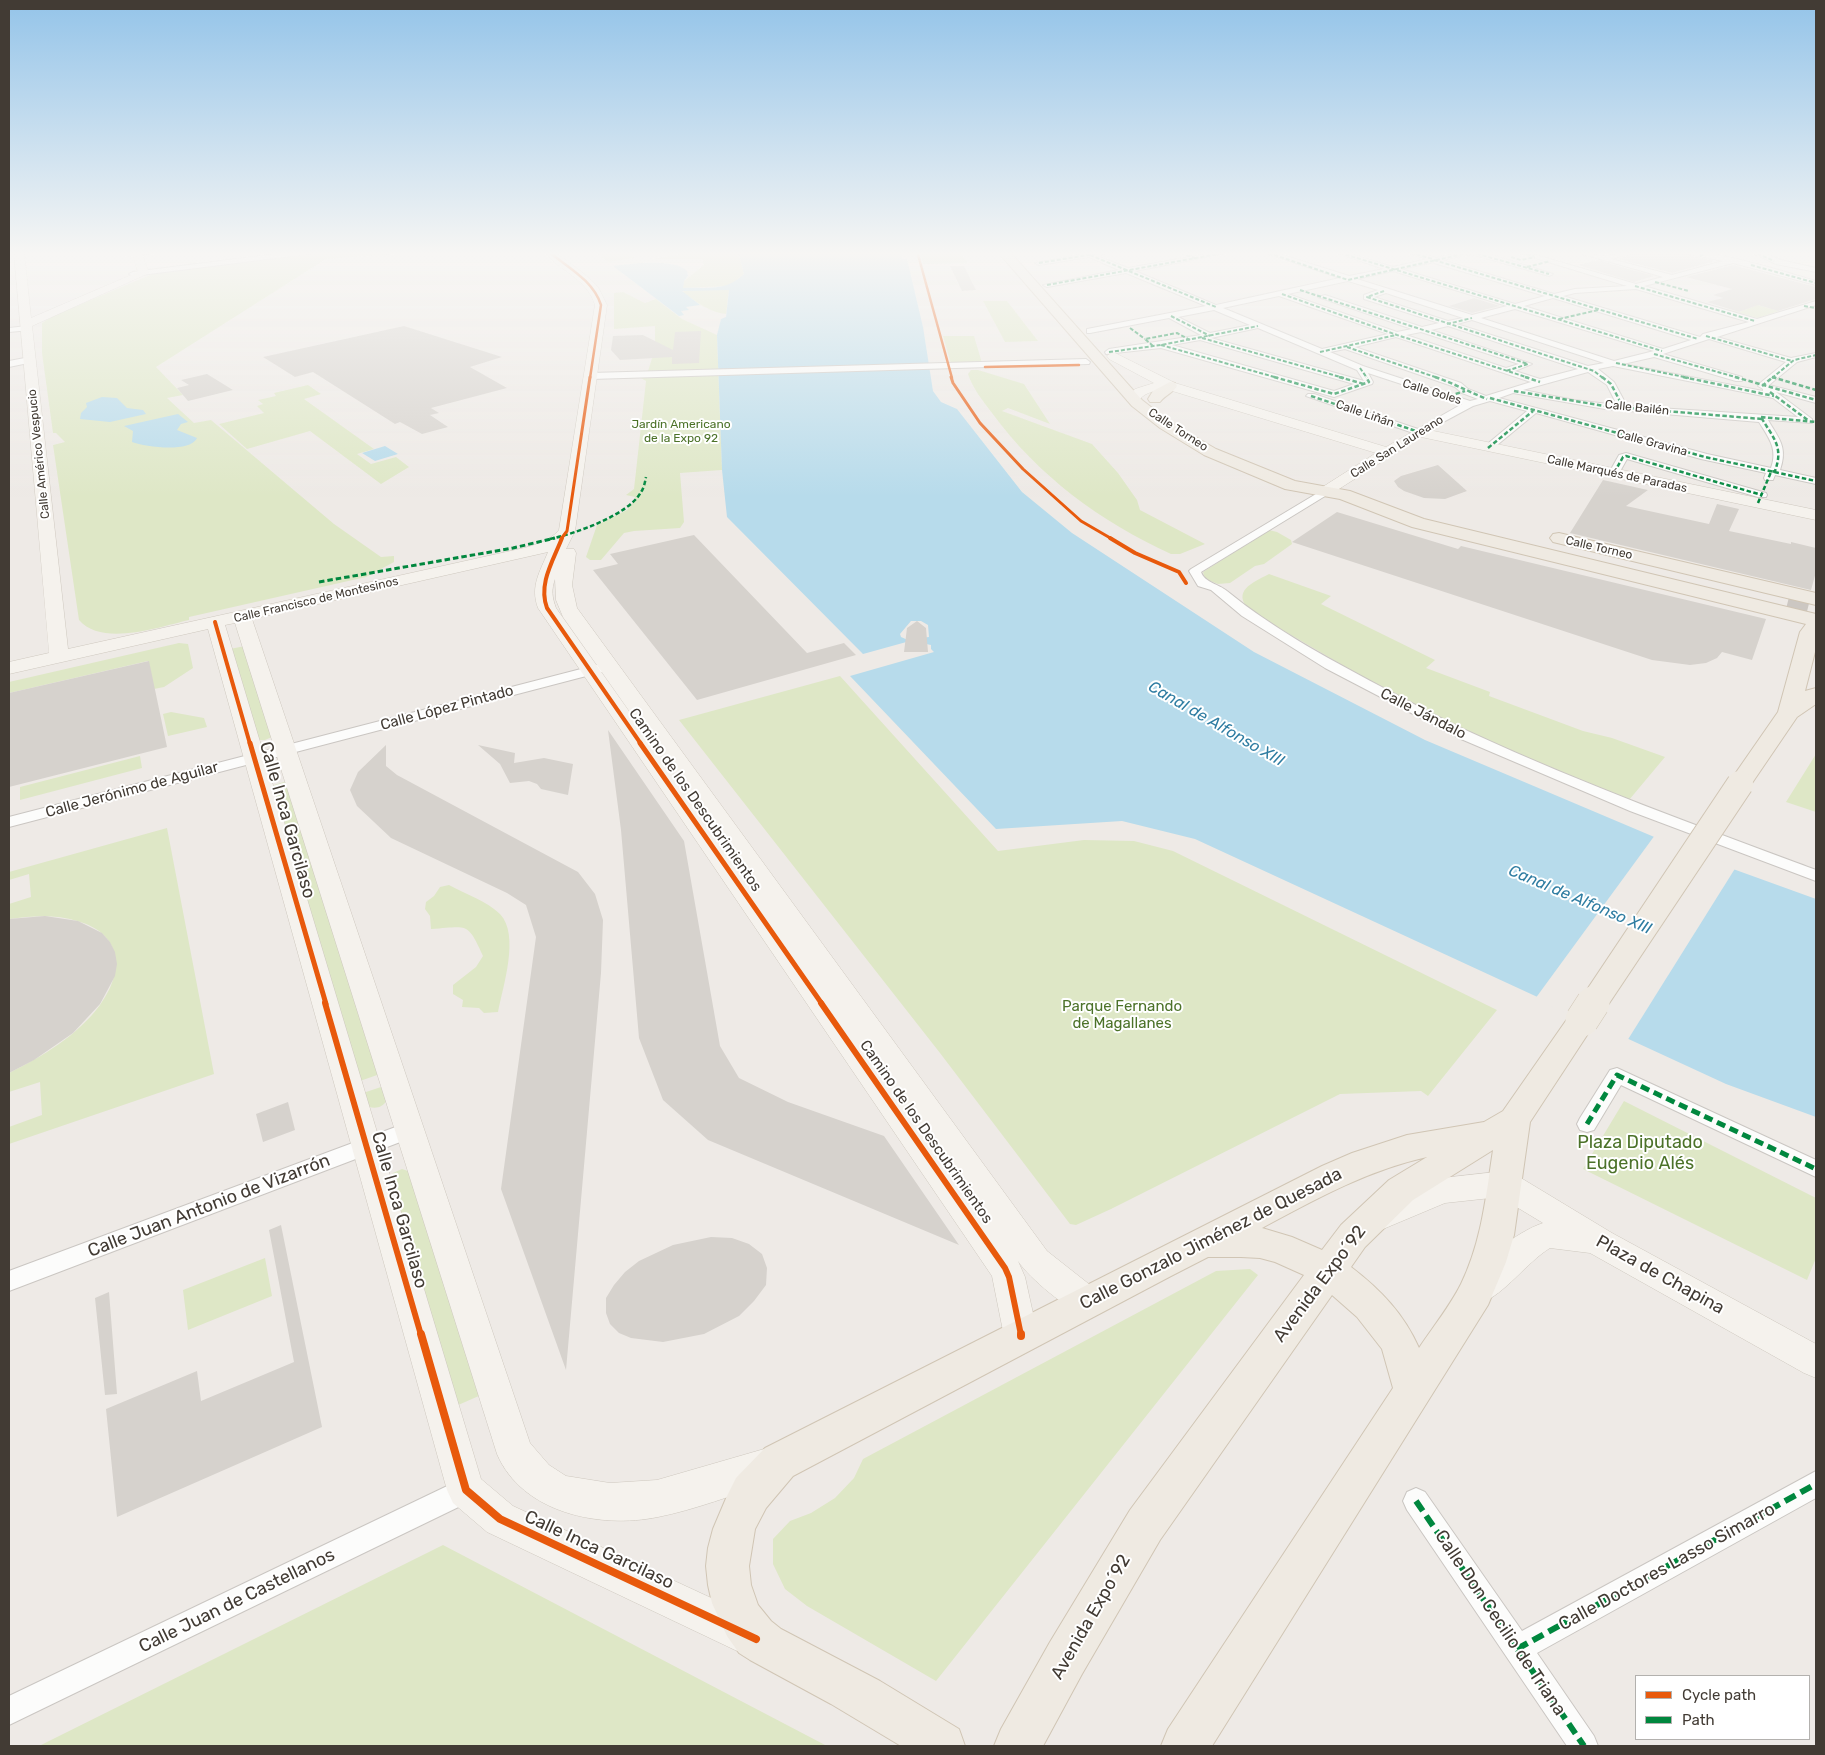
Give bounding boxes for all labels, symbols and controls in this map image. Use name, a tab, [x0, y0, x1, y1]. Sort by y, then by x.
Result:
street label: Calle Goles	[1401, 376, 1463, 408]
street label: Calle Américo Vespucio	[25, 388, 53, 520]
street label: Calle Liñán	[1334, 397, 1396, 431]
street label: Calle Bailén	[1604, 397, 1670, 419]
street label: Calle Torneo	[1145, 405, 1211, 455]
street label: Calle San Laureano	[1348, 413, 1446, 481]
park label: Jardín Americano de la Expo 92	[631, 418, 731, 446]
street label: Calle Gravina	[1615, 427, 1689, 459]
street label: Calle Marqués de Paradas	[1546, 452, 1688, 496]
street label: Calle Torneo	[1564, 533, 1634, 563]
street label: Calle Francisco de Montesinos	[232, 574, 400, 626]
water label: Canal de Alfonso XIII	[1145, 677, 1287, 771]
street label: Calle López Pintado	[378, 682, 516, 734]
street label: Calle Jándalo	[1377, 685, 1469, 743]
street label: Camino de los Descubrimientos	[625, 705, 765, 895]
street label: Calle Inca Garcilaso	[254, 739, 320, 901]
street label: Calle Jerónimo de Aguilar	[44, 758, 220, 822]
water label: Canal de Alfonso XIII	[1506, 861, 1654, 939]
park label: Parque Fernando de Magallanes	[1062, 998, 1182, 1033]
street label: Camino de los Descubrimientos	[856, 1037, 996, 1227]
street label: Calle Inca Garcilaso	[366, 1129, 432, 1291]
park label: Plaza Diputado Eugenio Alés	[1577, 1132, 1703, 1174]
street label: Calle Juan Antonio de Vizarrón	[85, 1150, 333, 1262]
street label: Calle Gonzalo Jiménez de Quesada	[1076, 1163, 1346, 1315]
street label: Avenida Expo´92	[1269, 1221, 1371, 1347]
street label: Plaza de Chapina	[1592, 1231, 1728, 1319]
street label: Calle Doctores Lasso Simarro	[1555, 1498, 1779, 1636]
street label: Calle Inca Garcilaso	[521, 1506, 677, 1594]
street label: Calle Don Cecilio de Triana	[1430, 1526, 1570, 1720]
street label: Calle Juan de Castellanos	[136, 1544, 338, 1658]
street label: Avenida Expo´92	[1047, 1551, 1135, 1683]
legend	[1635, 1675, 1810, 1740]
text: Cycle path	[1682, 1686, 1756, 1704]
text: Path	[1682, 1711, 1715, 1729]

